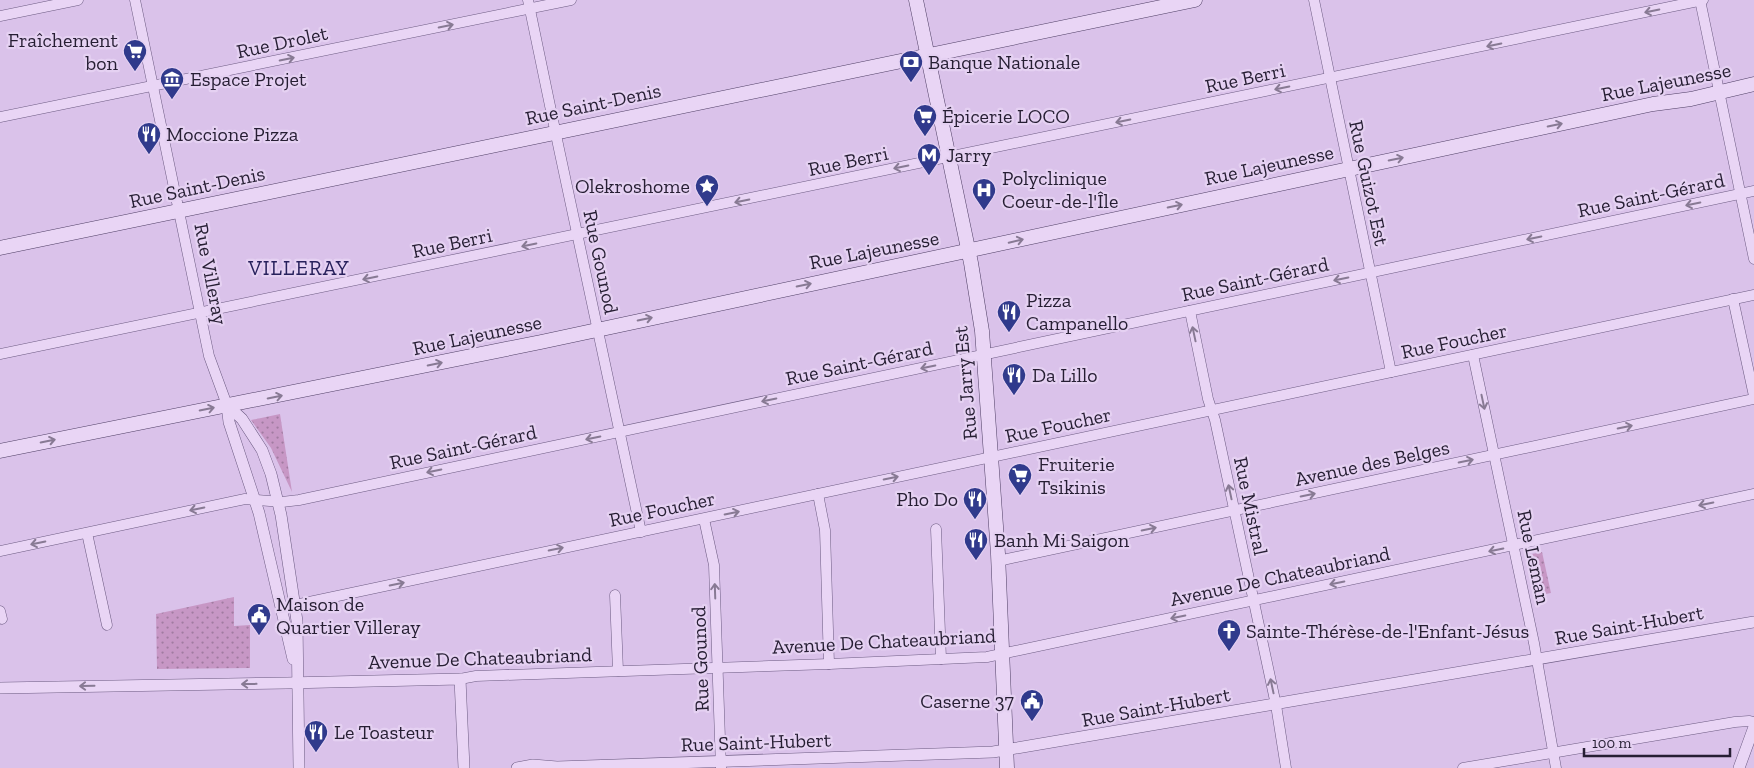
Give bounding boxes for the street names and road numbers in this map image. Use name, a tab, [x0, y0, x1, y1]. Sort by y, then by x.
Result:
street label: Rue Drolet	[234, 21, 330, 63]
street label: Rue Berri	[1203, 58, 1288, 98]
street label: Rue Lajeunesse	[1599, 58, 1733, 106]
street label: Rue Saint-Denis	[523, 78, 663, 130]
street label: Rue Guizot Est	[1344, 118, 1394, 248]
street label: Rue Lajeunesse	[1202, 140, 1336, 190]
street label: Rue Berri	[806, 141, 891, 181]
street label: Rue Saint-Denis	[127, 161, 267, 213]
street label: Rue Saint-Gérard	[1575, 168, 1727, 222]
street label: Rue Gounod	[578, 208, 624, 316]
street label: Rue Villeray	[189, 221, 233, 328]
street label: Rue Berri	[410, 223, 495, 263]
street label: Rue Lajeunesse	[807, 226, 941, 274]
street label: Rue Saint-Gérard	[1179, 252, 1331, 306]
street label: Rue Lajeunesse	[410, 310, 544, 360]
street label: Rue Foucher	[1399, 318, 1509, 364]
street label: Rue Jarry Est	[948, 324, 982, 441]
street label: Rue Saint-Gérard	[783, 336, 935, 390]
street label: Rue Foucher	[1003, 402, 1113, 448]
street label: Rue Saint-Gérard	[387, 420, 539, 474]
street label: Avenue des Belges	[1292, 435, 1452, 491]
street label: Rue Mistral	[1229, 454, 1273, 558]
street label: Rue Foucher	[607, 486, 717, 532]
street label: Rue Leman	[1512, 507, 1556, 607]
street label: Avenue De Chateaubriand	[1168, 541, 1392, 611]
street label: Rue Saint-Hubert	[1553, 600, 1706, 650]
street label: Rue Gounod	[686, 606, 714, 712]
street label: Avenue De Chateaubriand	[771, 623, 997, 659]
street label: Avenue De Chateaubriand	[368, 642, 592, 674]
street label: Rue Saint-Hubert	[1080, 682, 1233, 732]
street label: Rue Saint-Hubert	[680, 727, 832, 757]

